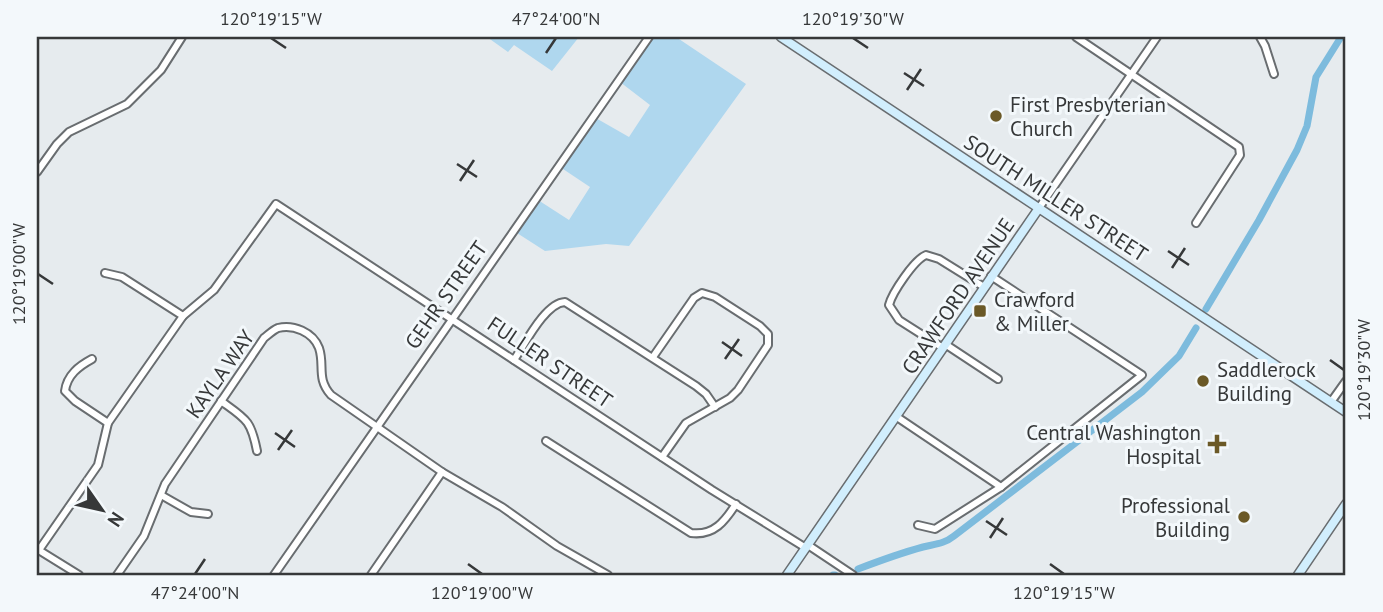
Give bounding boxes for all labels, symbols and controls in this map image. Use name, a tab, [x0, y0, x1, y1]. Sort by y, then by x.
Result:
text: 120°19'15"W	[220, 7, 322, 30]
text: 47°24'00"N	[512, 7, 600, 30]
text: 120°19'30"W	[802, 7, 904, 30]
place label: First Presbyterian Church	[1010, 91, 1166, 142]
marker: First Presbyterian Church	[988, 108, 1004, 124]
street label: SOUTH MILLER STREET	[959, 128, 1153, 268]
street label: CRAWFORD AVENUE	[896, 213, 1020, 379]
text: 120°19'00"W	[7, 223, 30, 325]
street label: GEHR STREET	[399, 235, 493, 354]
place label: Crawford & Miller	[994, 286, 1075, 337]
marker: Crawford & Miller	[972, 303, 988, 319]
street label: FULLER STREET	[482, 310, 618, 414]
text: 120°19'30"W	[1352, 319, 1375, 421]
street label: KAYLA WAY	[180, 324, 260, 423]
place label: Saddlerock Building	[1217, 356, 1316, 407]
marker: Saddlerock Building	[1195, 373, 1211, 389]
place label: Central Washington Hospital	[1026, 419, 1201, 470]
marker: Central Washington Hospital	[1207, 434, 1227, 454]
north arrow	[66, 476, 136, 546]
place label: Professional Building	[1121, 492, 1230, 543]
text: N	[103, 508, 130, 531]
marker: Professional Building	[1236, 509, 1252, 525]
text: 47°24'00"N	[151, 581, 239, 604]
text: 120°19'00"W	[431, 581, 533, 604]
text: 120°19'15"W	[1013, 581, 1115, 604]

